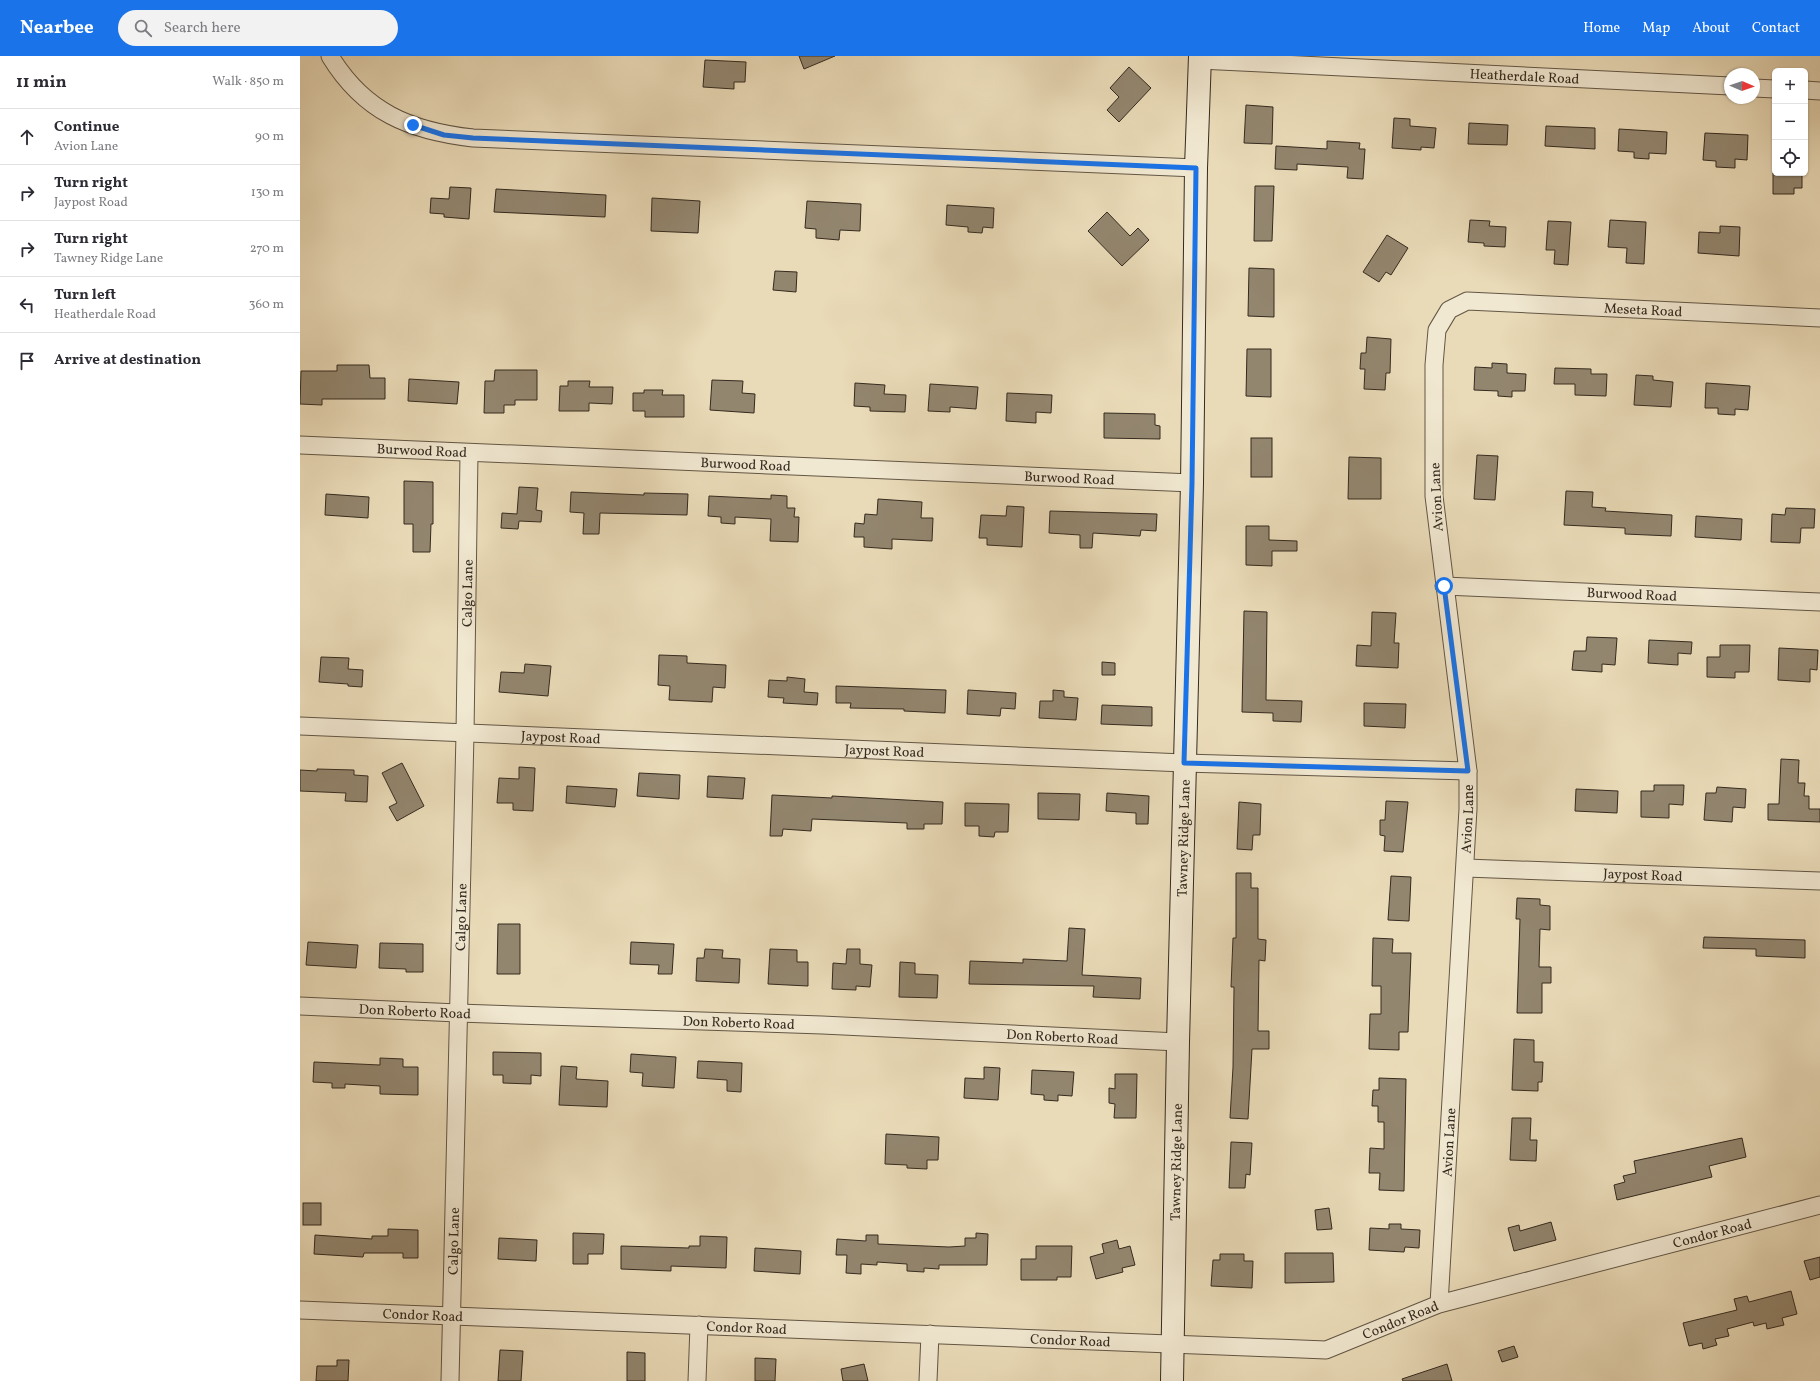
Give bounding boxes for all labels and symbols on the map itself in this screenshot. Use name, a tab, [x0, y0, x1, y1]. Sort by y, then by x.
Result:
street label: Heatherdale Road	[1469, 65, 1580, 90]
north arrow	[1724, 68, 1760, 104]
route end	[404, 116, 422, 134]
street label: Meseta Road	[1604, 300, 1683, 322]
street label: Burwood Road	[376, 440, 468, 463]
street label: Burwood Road	[700, 454, 791, 477]
street label: Avion Lane	[1426, 462, 1449, 532]
street label: Burwood Road	[1024, 468, 1115, 491]
street label: Calgo Lane	[459, 559, 478, 627]
route start	[1435, 577, 1453, 595]
street label: Burwood Road	[1586, 584, 1677, 607]
street label: Jaypost Road	[521, 727, 601, 750]
street label: Jaypost Road	[844, 741, 925, 763]
street label: Tawney Ridge Lane	[1174, 779, 1196, 897]
street label: Avion Lane	[1457, 784, 1479, 854]
street label: Jaypost Road	[1603, 865, 1683, 887]
street label: Calgo Lane	[452, 883, 473, 951]
street label: Don Roberto Road	[358, 1001, 471, 1024]
street label: Don Roberto Road	[682, 1012, 795, 1035]
street label: Don Roberto Road	[1006, 1026, 1119, 1050]
street label: Tawney Ridge Lane	[1167, 1103, 1188, 1221]
street label: Avion Lane	[1438, 1107, 1461, 1177]
street label: Calgo Lane	[444, 1207, 465, 1275]
street label: Condor Road	[1671, 1215, 1754, 1254]
street label: Condor Road	[1360, 1297, 1442, 1345]
street label: Condor Road	[382, 1305, 464, 1327]
street label: Condor Road	[706, 1318, 787, 1340]
street label: Condor Road	[1030, 1330, 1111, 1353]

